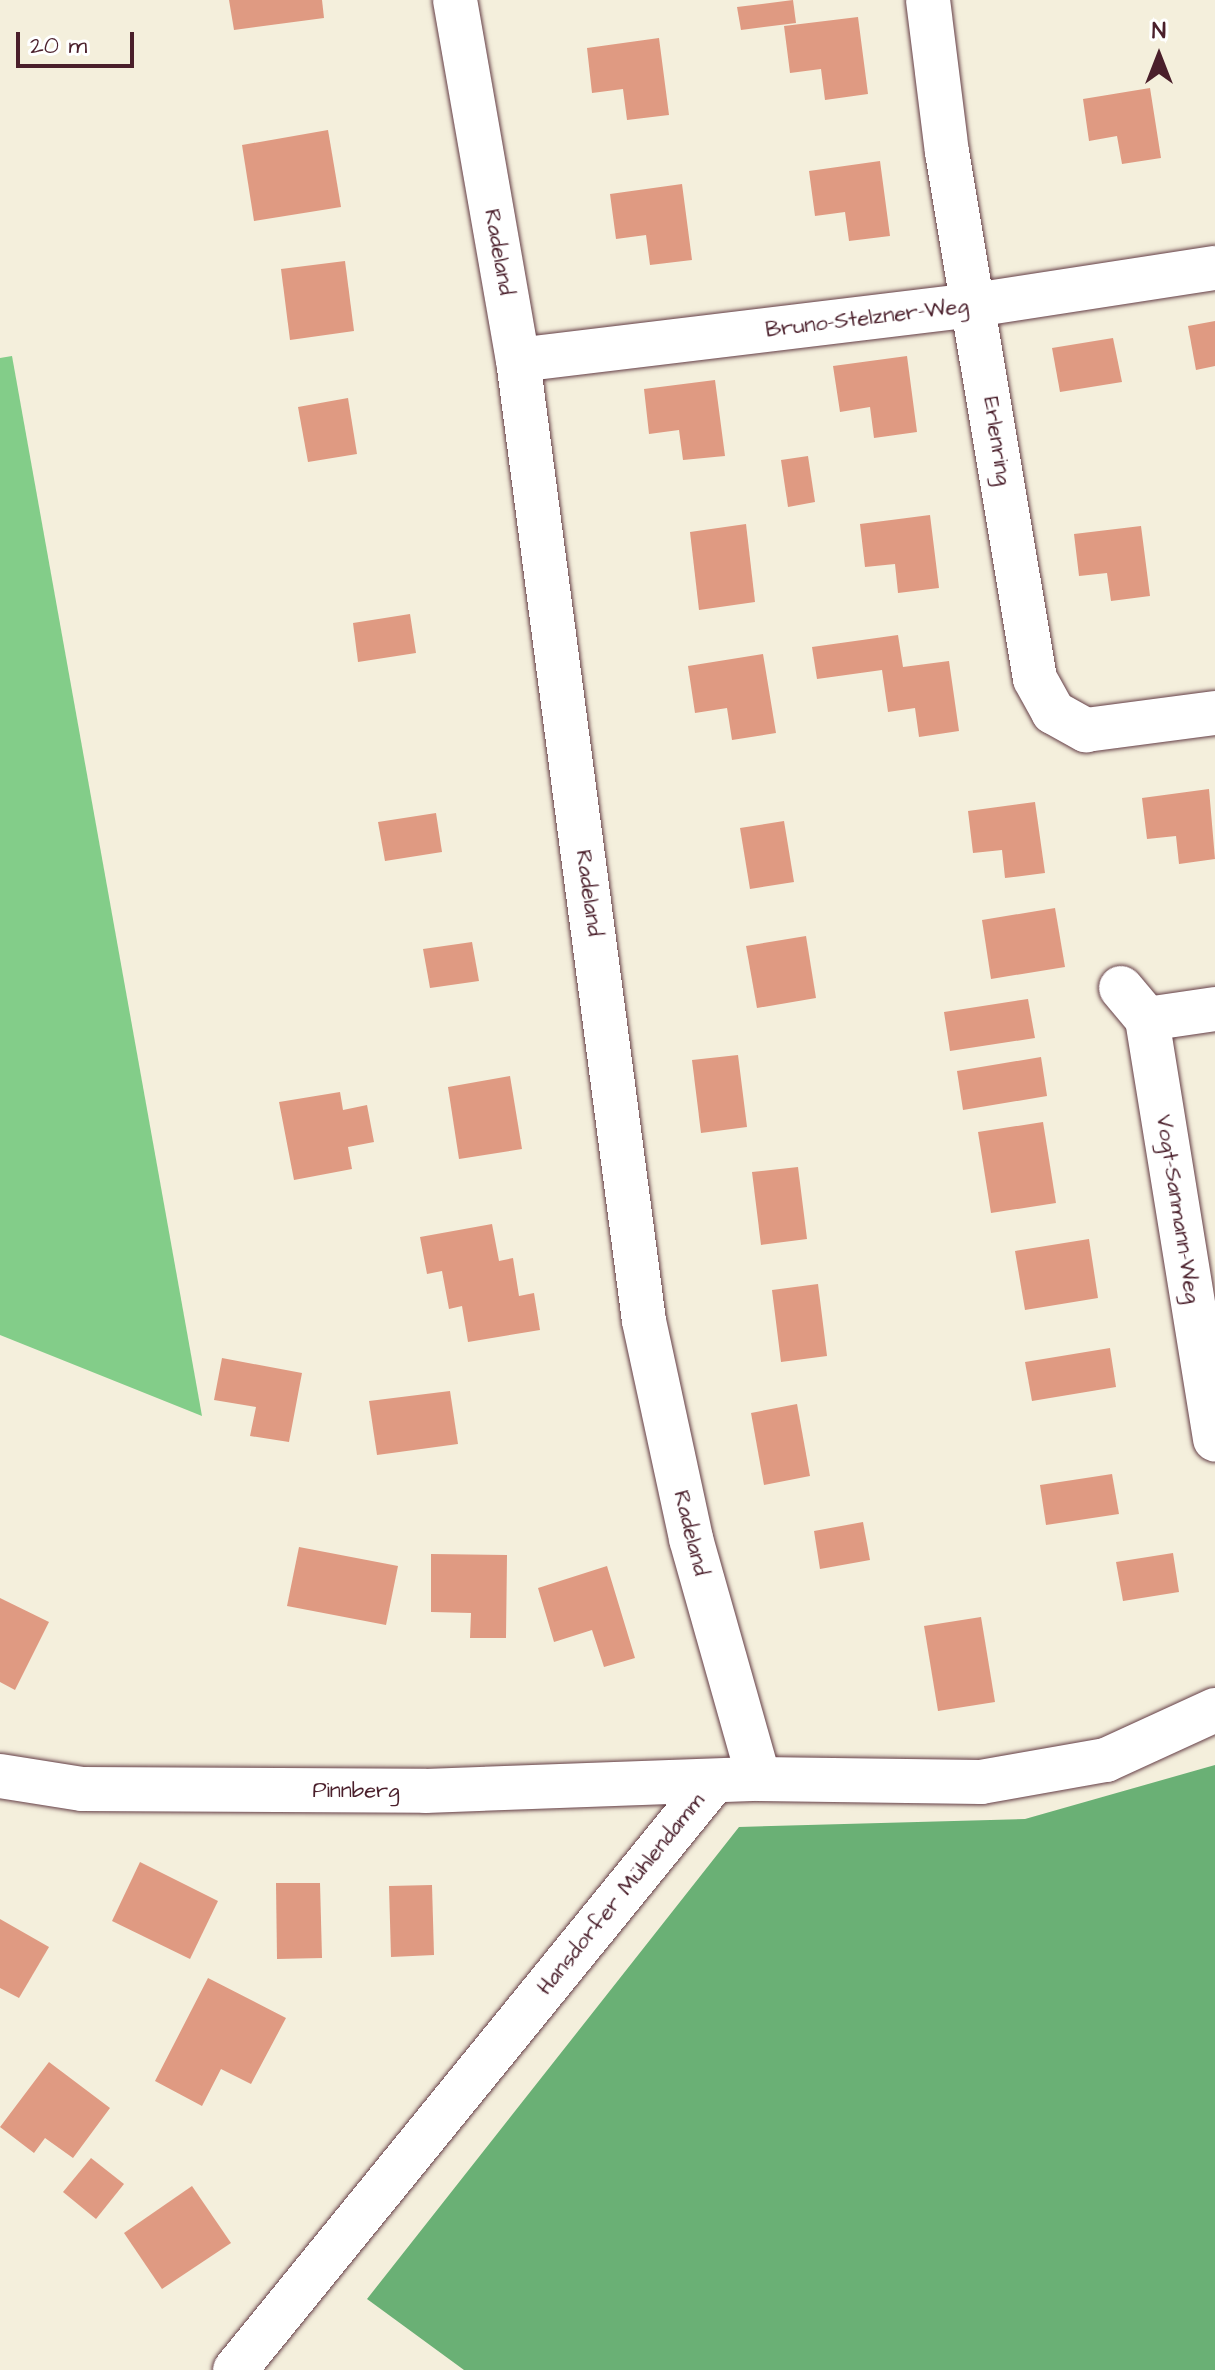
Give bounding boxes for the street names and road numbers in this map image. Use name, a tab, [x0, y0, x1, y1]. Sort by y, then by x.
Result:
street label: Radeland	[478, 207, 520, 297]
street label: Bruno-Stelzner-Weg	[764, 292, 970, 344]
street label: Erlenring	[977, 395, 1017, 487]
street label: Radeland	[570, 848, 608, 938]
street label: Vogt-Sanmann-Weg	[1150, 1113, 1206, 1305]
street label: Radeland	[668, 1488, 714, 1578]
street label: Pinnberg	[312, 1778, 400, 1804]
street label: Hansdorfer Mühlendamm	[532, 1788, 710, 2000]

